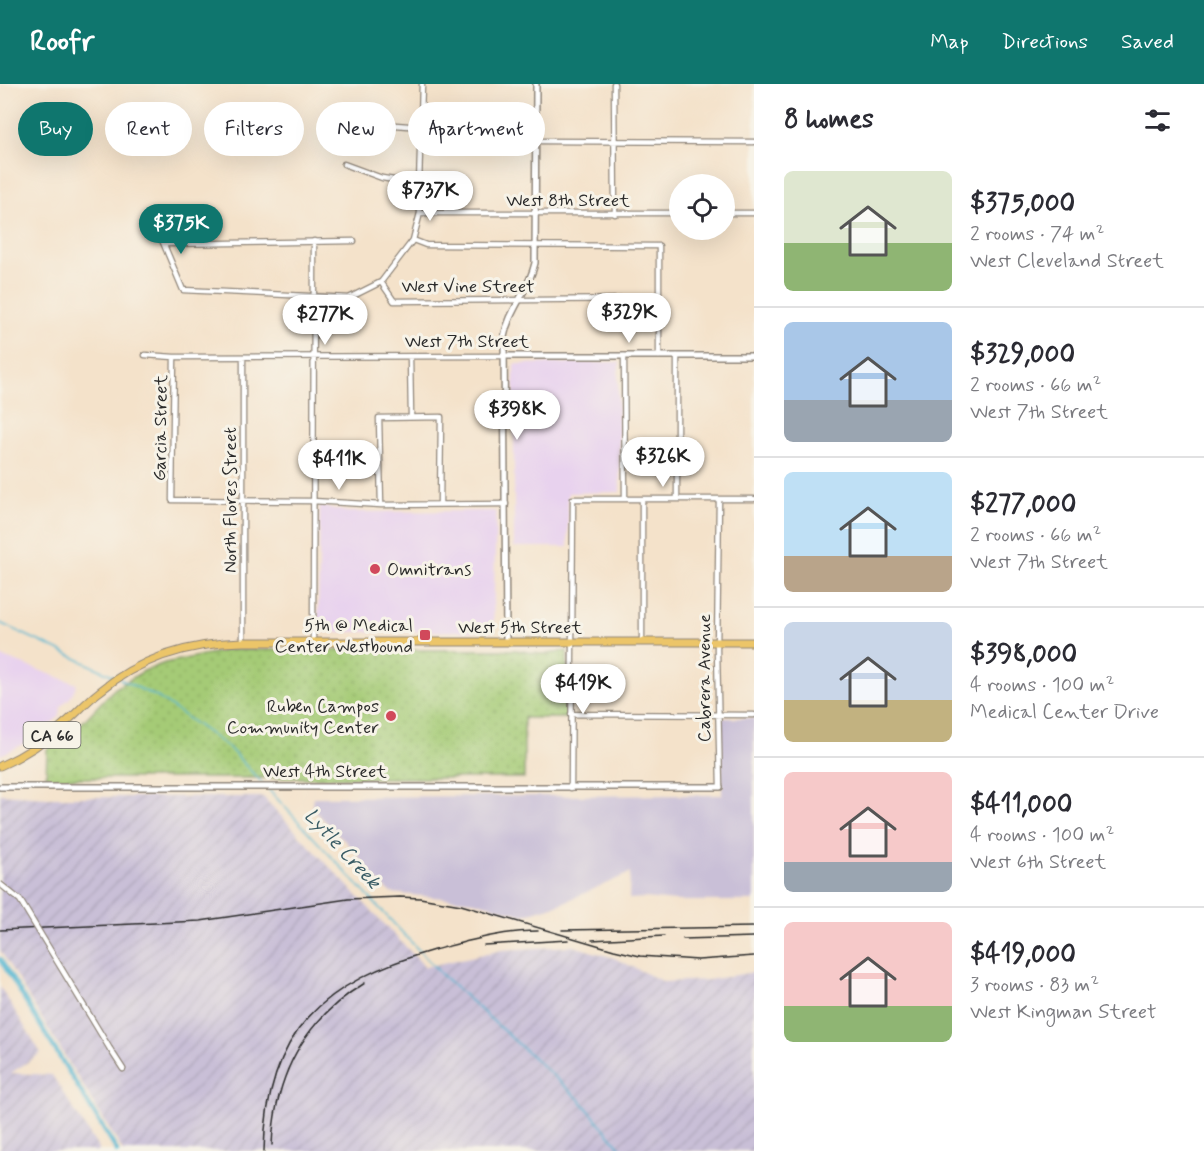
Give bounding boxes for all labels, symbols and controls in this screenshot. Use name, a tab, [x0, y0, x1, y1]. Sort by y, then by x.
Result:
text: Roofr	[30, 24, 94, 61]
text: Map	[930, 28, 969, 56]
text: Directions	[1002, 28, 1088, 56]
text: Saved	[1121, 28, 1174, 56]
chip: Buy	[18, 102, 93, 156]
chip: Rent	[105, 102, 192, 156]
chip: Filters	[204, 102, 304, 156]
chip: New	[316, 102, 396, 156]
chip: Apartment	[408, 102, 545, 156]
text: 8 homes	[784, 103, 874, 137]
icon: filters	[1141, 104, 1174, 137]
pin: $737K	[388, 171, 472, 222]
map controls	[669, 174, 735, 240]
button: locate	[669, 174, 735, 240]
text: $737K	[401, 177, 459, 204]
text: $375,000	[970, 187, 1075, 221]
street label: West 8th Street	[506, 189, 630, 213]
icon: home	[832, 195, 904, 267]
pin: $375K	[139, 204, 223, 255]
text: $375K	[153, 210, 209, 237]
text: 2 rooms · 74 m²	[970, 221, 1104, 248]
text: West Cleveland Street	[970, 248, 1164, 275]
street label: West Vine Street	[401, 275, 535, 299]
pin: $329K	[587, 293, 671, 344]
pin: $277K	[283, 295, 367, 346]
text: $329K	[601, 299, 657, 326]
text: $277K	[297, 301, 353, 328]
street label: West 7th Street	[405, 330, 530, 354]
text: $329,000	[970, 338, 1075, 372]
icon: home	[832, 346, 904, 418]
text: 2 rooms · 66 m²	[970, 372, 1101, 399]
street label: Garcia Street	[148, 374, 174, 481]
pin: $398K	[475, 390, 559, 441]
text: $398K	[488, 396, 546, 423]
text: West 7th Street	[970, 399, 1108, 426]
street label: North Flores Street	[219, 427, 243, 573]
pin: $326K	[621, 437, 705, 488]
pin: $411K	[297, 440, 381, 491]
text: $326K	[636, 443, 690, 470]
text: $411K	[312, 446, 366, 473]
text: $277,000	[970, 488, 1076, 522]
icon: home	[832, 496, 904, 568]
text: 2 rooms · 66 m²	[970, 522, 1101, 549]
text: West 7th Street	[970, 549, 1108, 576]
place label: Omnitrans	[387, 558, 471, 582]
marker: Omnitrans	[368, 562, 382, 576]
place label: 5th @ Medical Center Westbound	[275, 614, 413, 659]
street label: Cabrera Avenue	[693, 614, 717, 742]
street label: West 5th Street	[458, 616, 582, 640]
marker: 5th @ Medical Center Westbound	[418, 628, 432, 642]
text: $398,000	[970, 638, 1077, 672]
icon: home	[832, 646, 904, 718]
pin: $419K	[541, 664, 625, 715]
text: $419K	[555, 670, 611, 697]
text: 4 rooms · 100 m²	[970, 672, 1114, 699]
place label: Ruben Campos Community Center	[227, 695, 379, 740]
text: Medical Center Drive	[970, 699, 1159, 726]
marker: Ruben Campos Community Center	[384, 709, 398, 723]
road number: CA 66	[23, 722, 80, 748]
street label: West 4th Street	[263, 760, 387, 784]
text: $411,000	[970, 788, 1072, 822]
icon: home	[832, 796, 904, 868]
water label: Lytle Creek	[298, 803, 387, 897]
text: 4 rooms · 100 m²	[970, 822, 1114, 849]
text: West 6th Street	[970, 849, 1106, 876]
text: $419,000	[970, 938, 1076, 972]
icon: home	[832, 946, 904, 1018]
text: 3 rooms · 83 m²	[970, 972, 1099, 999]
text: West Kingman Street	[970, 999, 1157, 1026]

